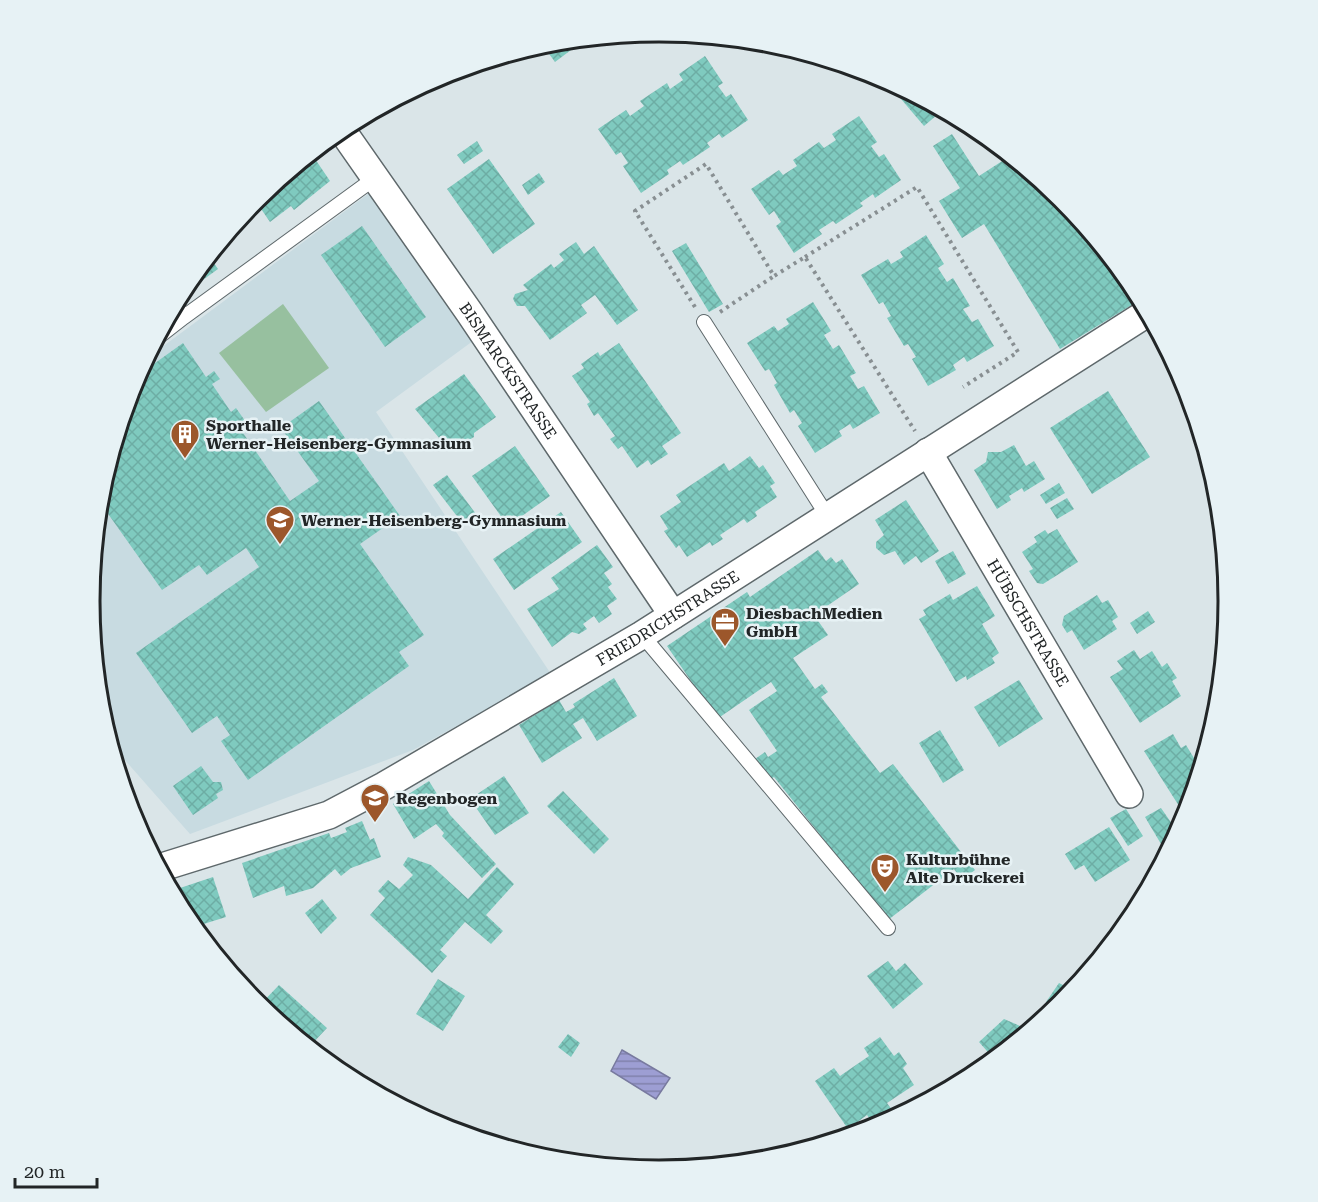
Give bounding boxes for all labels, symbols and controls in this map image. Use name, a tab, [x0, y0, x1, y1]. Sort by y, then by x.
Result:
street label: BISMARCKSTRASSE	[456, 299, 561, 443]
place label: Sporthalle Werner-Heisenberg-Gymnasium	[206, 416, 472, 453]
building icon: Sporthalle Werner-Heisenberg-Gymnasium	[169, 418, 201, 460]
school or university icon: Werner-Heisenberg-Gymnasium	[264, 504, 296, 546]
place label: Werner-Heisenberg-Gymnasium	[301, 511, 567, 530]
street label: HÜBSCHSTRASSE	[983, 555, 1073, 690]
street label: FRIEDRICHSTRASSE	[593, 566, 742, 669]
place label: DiesbachMedien GmbH	[746, 604, 883, 641]
office icon: DiesbachMedien GmbH	[709, 606, 741, 648]
school or university icon: Regenbogen	[359, 782, 391, 824]
place label: Regenbogen	[396, 789, 498, 808]
place label: Kulturbühne Alte Druckerei	[906, 850, 1025, 887]
theatre icon: Kulturbühne Alte Druckerei	[869, 852, 901, 894]
scale bar	[15, 1151, 98, 1189]
text: 20 m	[24, 1161, 65, 1182]

